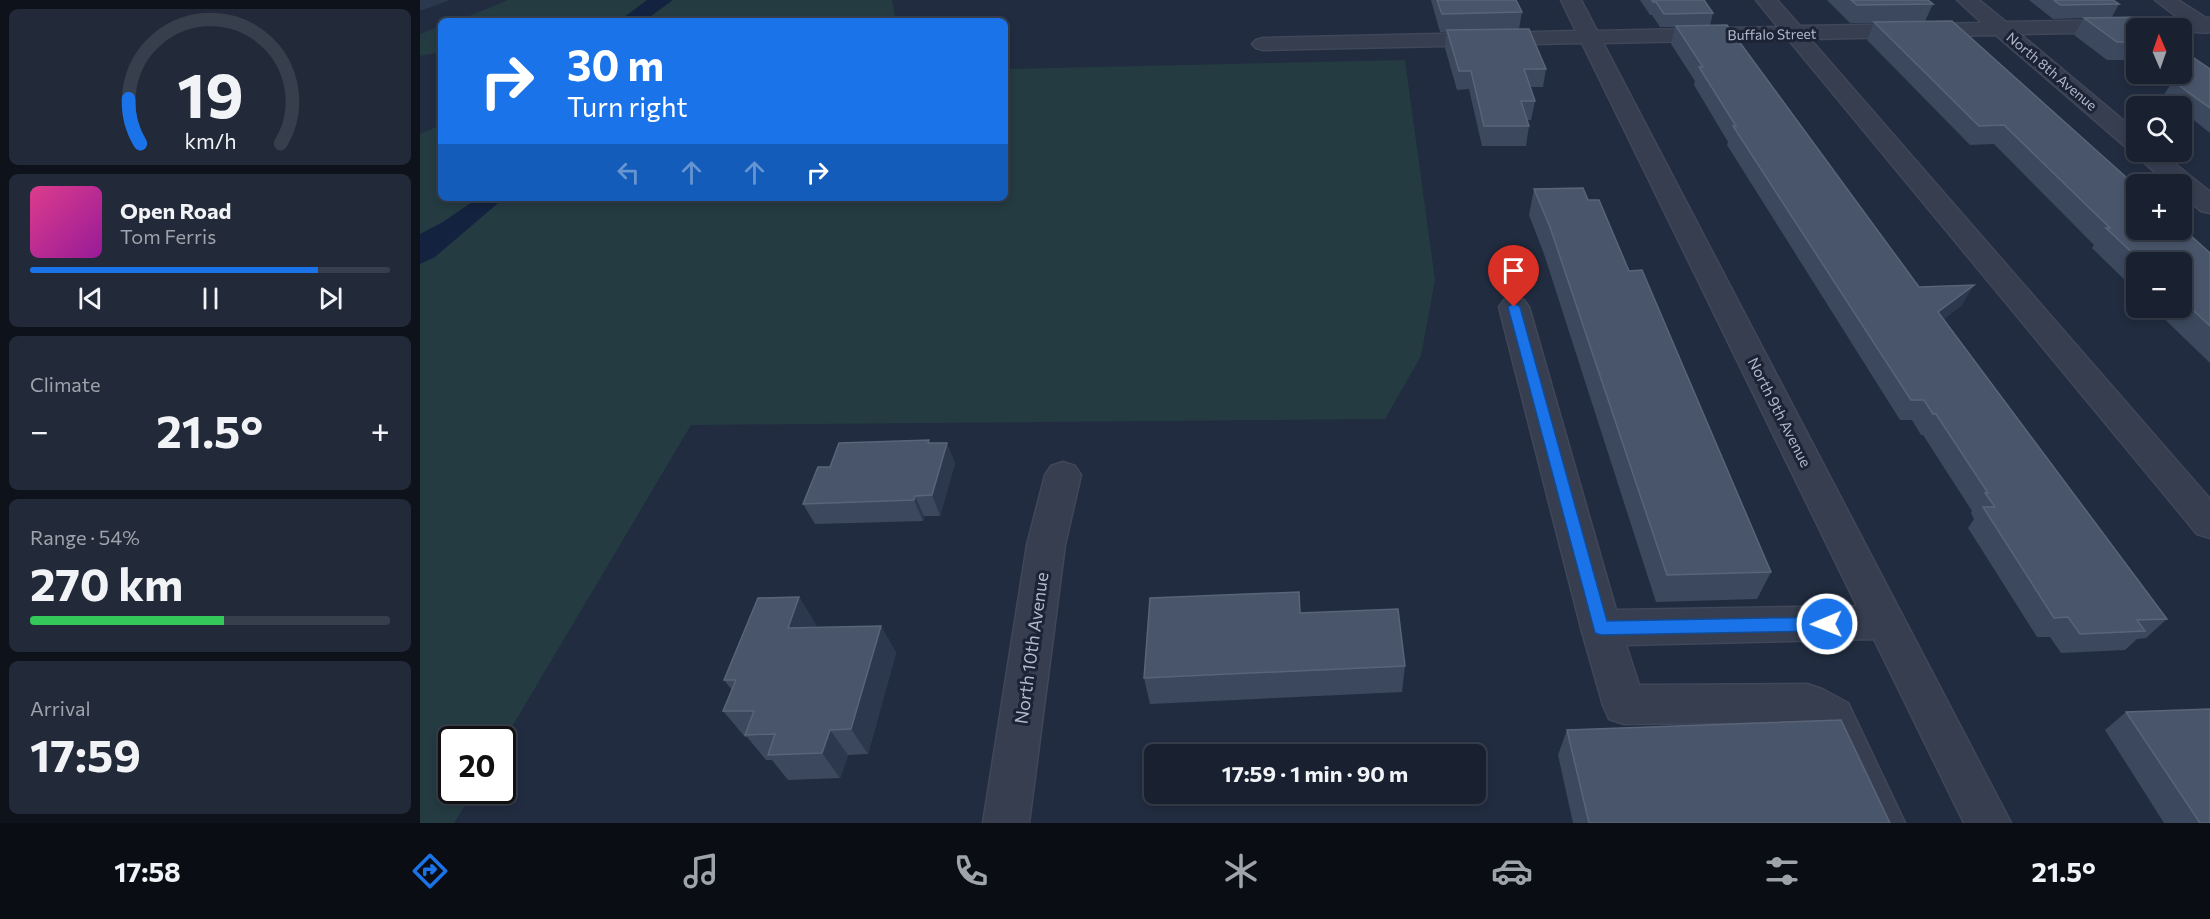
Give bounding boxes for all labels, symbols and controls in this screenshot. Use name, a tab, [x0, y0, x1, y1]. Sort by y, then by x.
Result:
north arrow	[2126, 18, 2192, 84]
map controls	[2126, 18, 2192, 318]
street label: Buffalo Street	[1727, 25, 1817, 43]
street label: North 8th Avenue	[2003, 28, 2101, 114]
text: 30 m	[567, 38, 664, 90]
icon: right	[468, 42, 546, 120]
text: 19	[177, 55, 243, 131]
text: Turn right	[567, 90, 687, 123]
button: search	[2126, 96, 2192, 162]
text: km/h	[184, 127, 236, 153]
icon: left	[612, 156, 645, 189]
icon: ahead	[675, 156, 708, 189]
icon: ahead	[738, 156, 771, 189]
icon: right	[801, 156, 834, 189]
button: +	[2126, 174, 2192, 240]
text: Open Road	[120, 197, 231, 224]
text: Tom Ferris	[120, 224, 216, 248]
pin	[1488, 245, 1539, 307]
button: −	[2126, 252, 2192, 318]
icon: arrive	[1497, 254, 1530, 287]
icon: previous	[74, 282, 107, 315]
icon: pause	[194, 282, 227, 315]
icon: next	[314, 282, 347, 315]
street label: North 9th Avenue	[1745, 354, 1815, 470]
text: Climate	[30, 372, 100, 396]
text: 21.5°	[156, 402, 263, 457]
text: −	[30, 409, 49, 450]
text: +	[371, 409, 390, 450]
text: Range · 54%	[30, 525, 140, 549]
text: 270 km	[30, 555, 183, 610]
street label: North 10th Avenue	[1009, 571, 1053, 725]
position arrow	[1795, 592, 1859, 656]
text: Arrival	[30, 696, 91, 720]
text: 17:59	[30, 726, 141, 781]
speed limit sign: 20	[438, 726, 516, 804]
text: 17:59 · 1 min · 90 m	[1222, 760, 1408, 787]
icon: directions	[409, 850, 451, 892]
icon: music	[680, 850, 722, 892]
icon: phone	[950, 850, 992, 892]
icon: climate	[1220, 850, 1262, 892]
icon: car	[1491, 850, 1533, 892]
icon: filters	[1761, 850, 1803, 892]
text: 17:58	[114, 855, 181, 888]
text: 21.5°	[2032, 855, 2096, 888]

